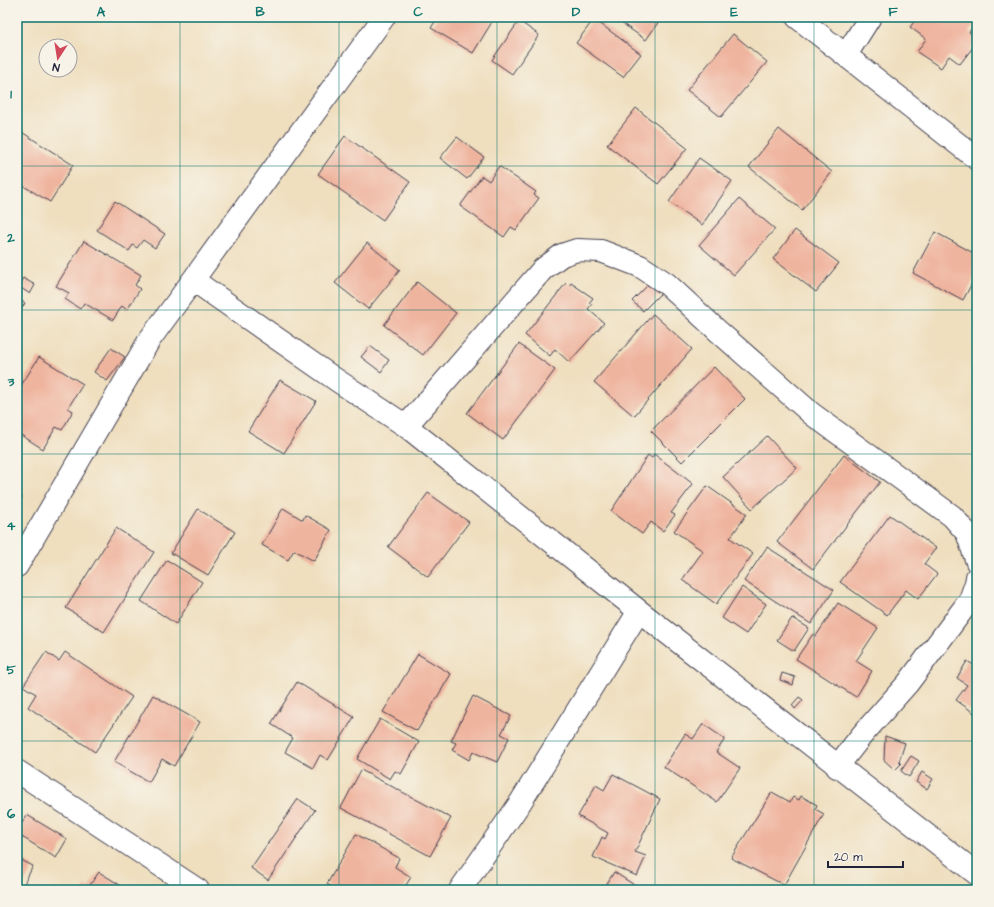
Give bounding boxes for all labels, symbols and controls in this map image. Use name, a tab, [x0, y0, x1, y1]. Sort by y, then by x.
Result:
text: A	[97, 3, 106, 21]
text: B	[255, 3, 265, 21]
text: C	[413, 3, 423, 21]
text: D	[572, 3, 581, 21]
text: E	[730, 3, 738, 21]
text: F	[888, 3, 898, 21]
north arrow	[38, 38, 78, 78]
text: N	[51, 59, 61, 75]
text: 1	[10, 85, 12, 103]
text: 2	[6, 229, 15, 247]
text: 3	[7, 373, 15, 391]
text: 4	[7, 517, 16, 535]
text: 5	[6, 661, 16, 679]
text: 6	[7, 805, 16, 823]
scale bar	[828, 843, 903, 869]
text: 20 m	[834, 849, 863, 866]

